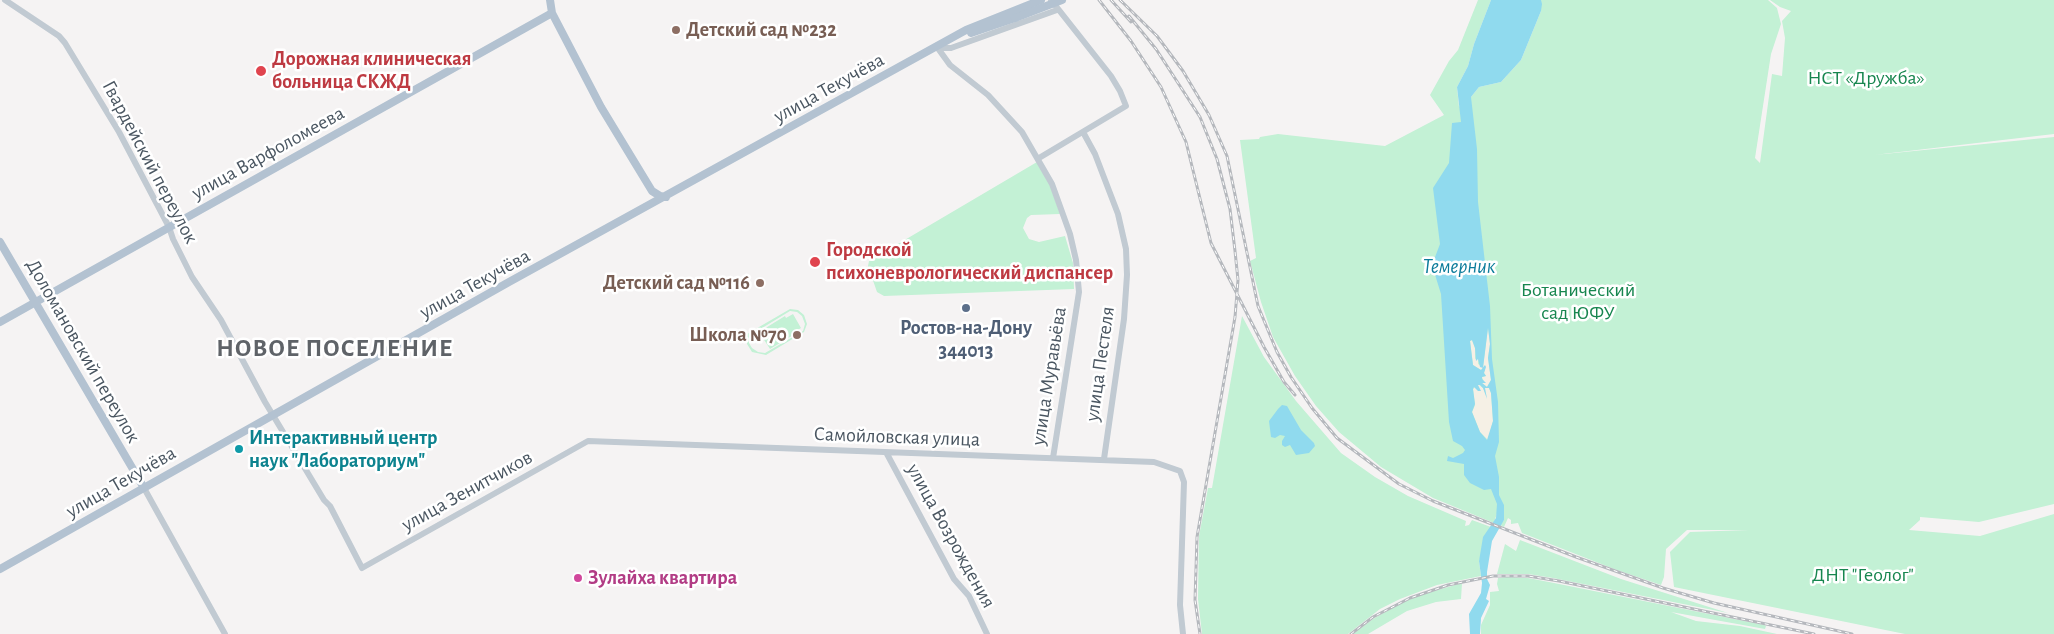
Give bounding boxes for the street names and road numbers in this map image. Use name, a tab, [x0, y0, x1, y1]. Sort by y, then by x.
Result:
street label: улица Текучёва	[769, 48, 889, 128]
street label: Гвардейский переулок	[97, 76, 203, 248]
street label: улица Варфоломеева	[187, 101, 349, 205]
street label: улица Текучёва	[415, 244, 535, 324]
street label: Доломановский переулок	[21, 255, 145, 447]
street label: улица Муравьёва	[1026, 305, 1072, 447]
street label: улица Пестеля	[1080, 305, 1120, 423]
street label: Самойловская улица	[813, 422, 981, 452]
street label: улица Текучёва	[62, 441, 180, 523]
street label: улица Зенитчиков	[398, 445, 536, 537]
street label: улица Возрождения	[901, 460, 1001, 612]

